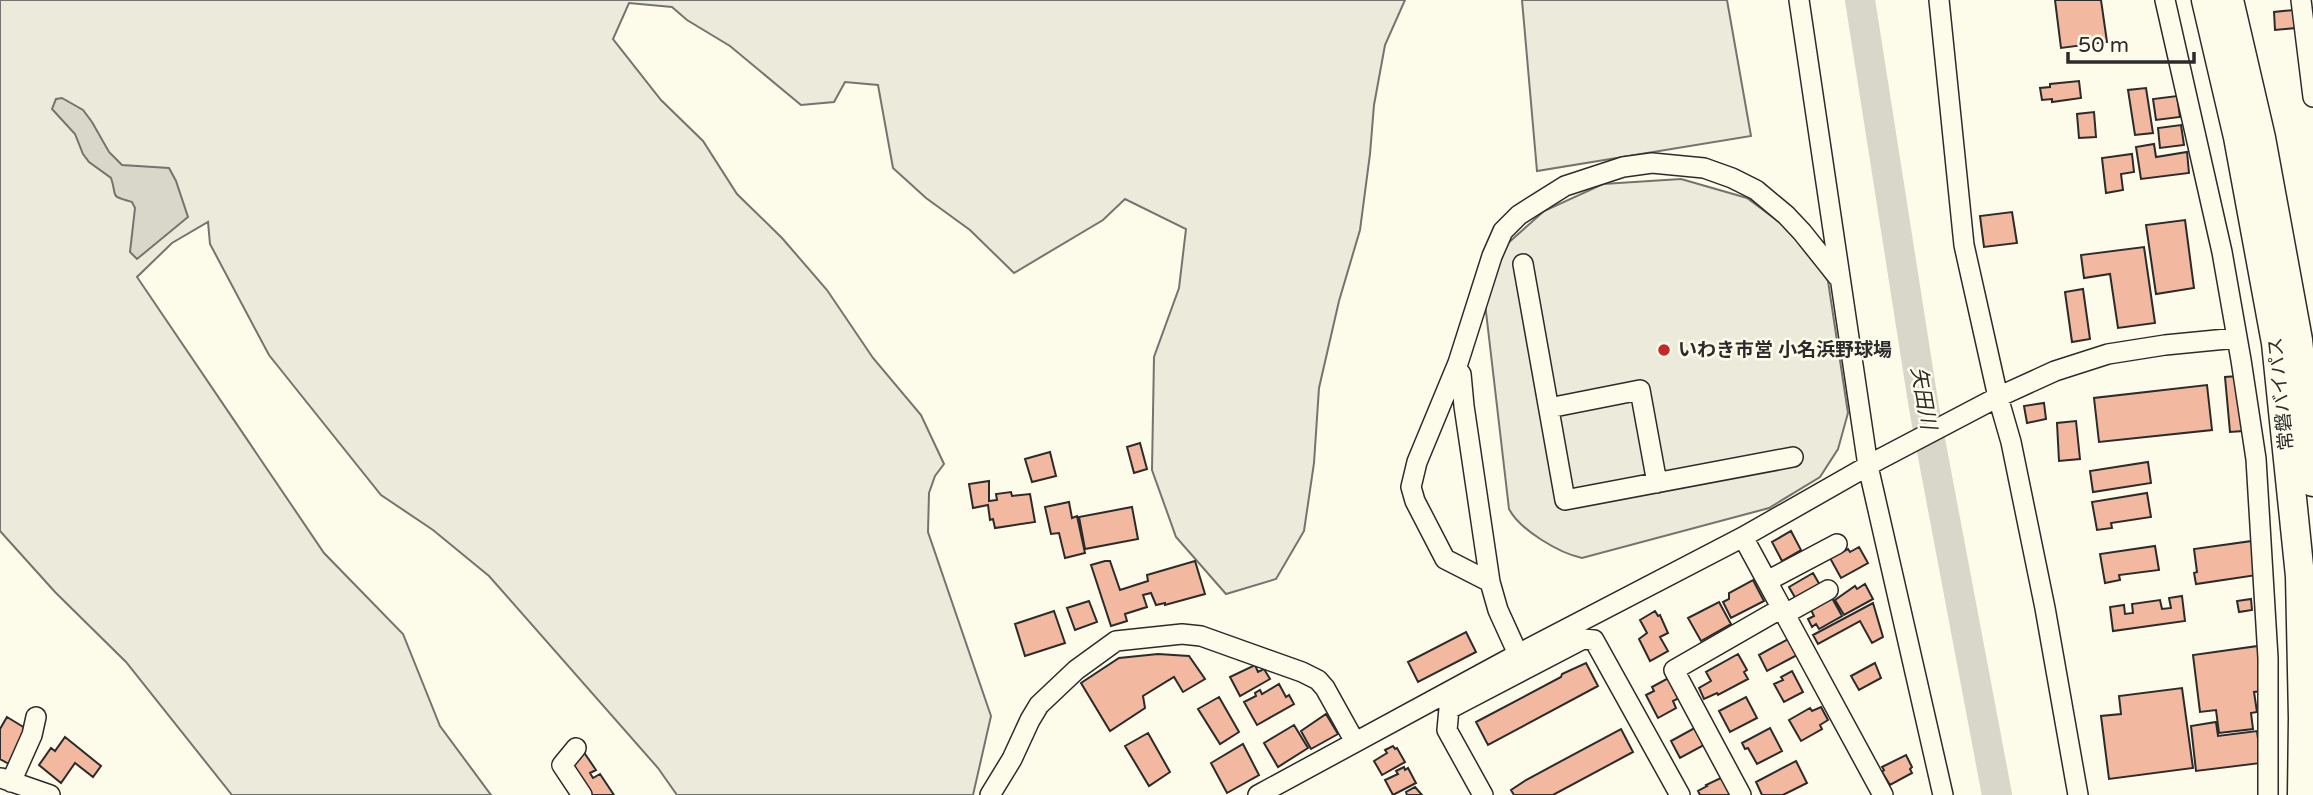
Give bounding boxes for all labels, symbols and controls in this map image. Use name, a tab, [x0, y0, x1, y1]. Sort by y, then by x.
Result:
scale bar	[2068, 21, 2194, 65]
text: 50 m	[2078, 33, 2129, 58]
street label: 常磐バイパス	[2264, 336, 2298, 452]
place label: いわき市営 小名浜野球場	[1678, 339, 1892, 361]
marker: いわき市営 小名浜野球場	[1656, 342, 1672, 358]
water label: 矢田川	[1905, 365, 1941, 433]

